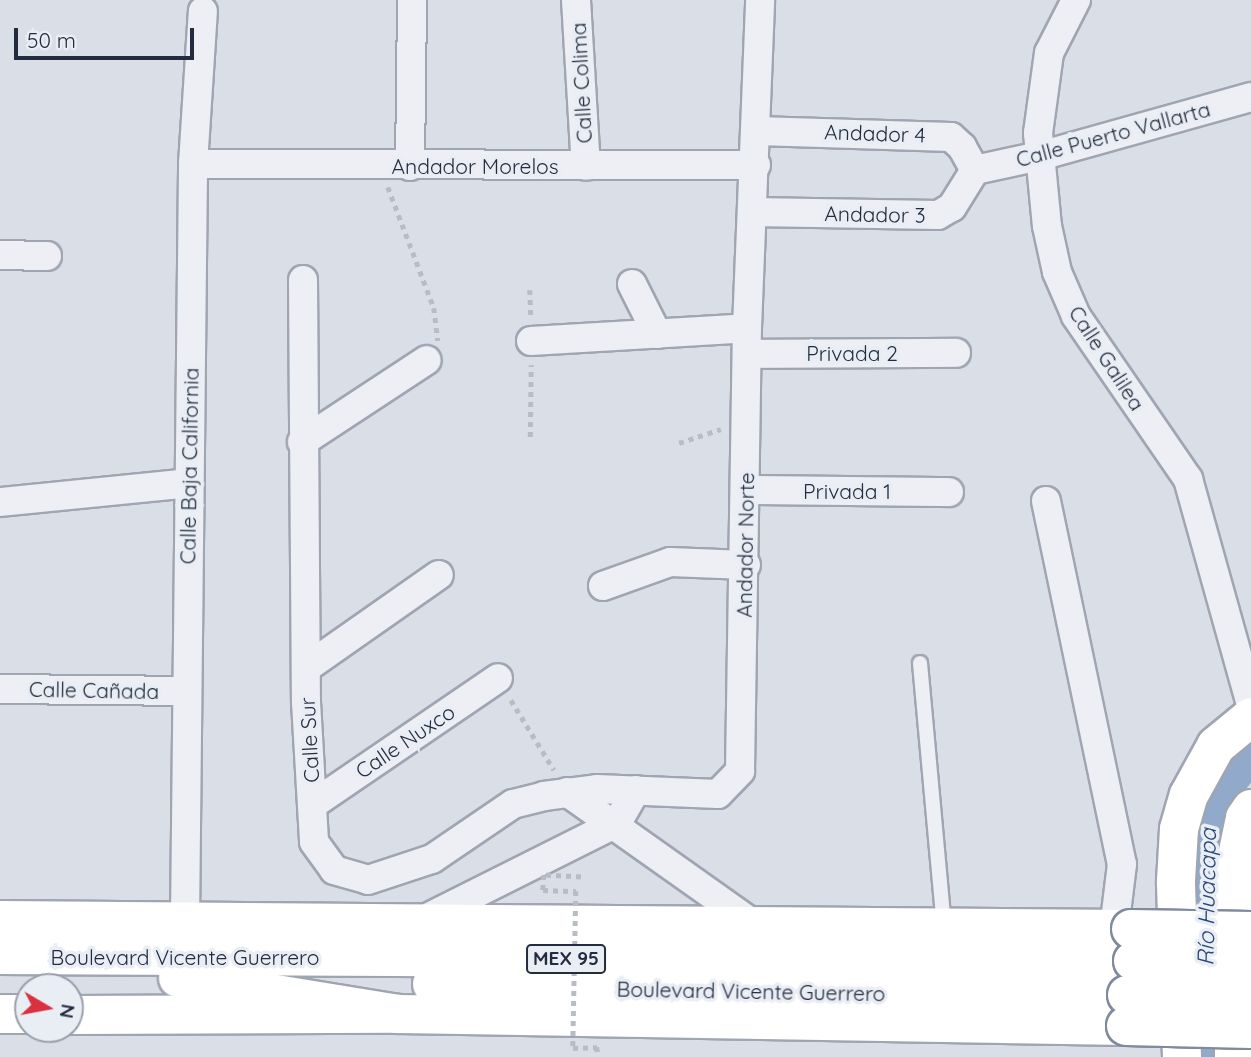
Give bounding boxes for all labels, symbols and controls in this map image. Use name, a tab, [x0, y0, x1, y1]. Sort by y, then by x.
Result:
scale bar	[18, 14, 198, 58]
street label: Calle Colima	[565, 22, 597, 144]
text: 50 m	[27, 27, 76, 53]
street label: Calle Puerto Vallarta	[1013, 96, 1213, 172]
street label: Andador 4	[824, 119, 926, 147]
street label: Andador Morelos	[391, 153, 559, 179]
street label: Andador 3	[824, 201, 926, 227]
street label: Calle Galilea	[1064, 301, 1150, 415]
street label: Privada 2	[806, 340, 898, 366]
street label: Calle Baja California	[175, 367, 203, 565]
street label: Andador Norte	[731, 472, 759, 618]
street label: Privada 1	[803, 478, 891, 504]
street label: Calle Cañada	[29, 676, 159, 704]
street label: Calle Sur	[294, 697, 324, 783]
street label: Calle Nuxco	[351, 699, 459, 783]
water label: Río Huacapa	[1192, 828, 1222, 966]
street label: Boulevard Vicente Guerrero	[51, 944, 319, 970]
road number: MEX 95	[526, 944, 606, 974]
north arrow	[14, 973, 84, 1043]
street label: Boulevard Vicente Guerrero	[616, 976, 886, 1006]
text: N	[55, 1002, 81, 1020]

